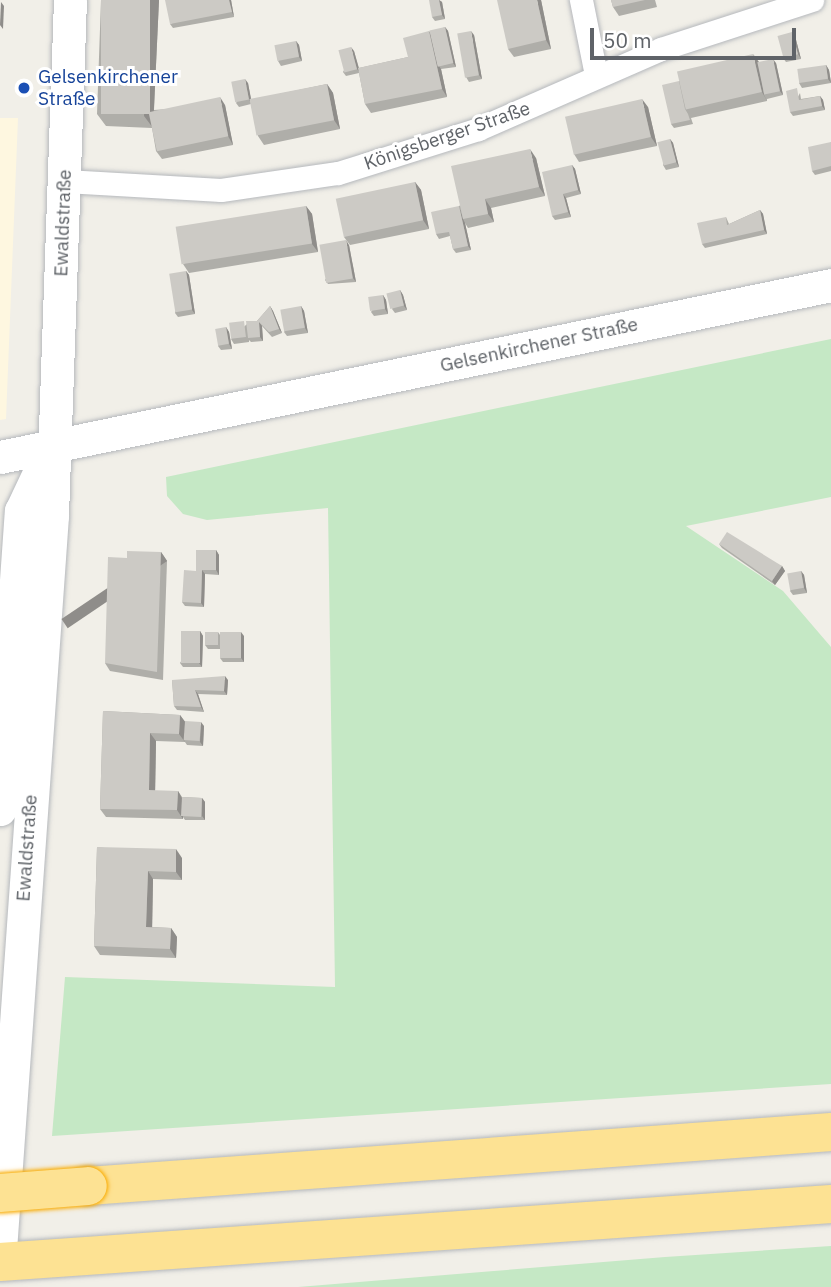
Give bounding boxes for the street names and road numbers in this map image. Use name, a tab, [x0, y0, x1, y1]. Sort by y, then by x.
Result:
street label: Königsberger Straße	[361, 97, 533, 175]
street label: Ewaldstraße	[50, 169, 76, 277]
street label: Gelsenkirchener Straße	[438, 313, 640, 377]
street label: Ewaldstraße	[12, 794, 42, 902]

